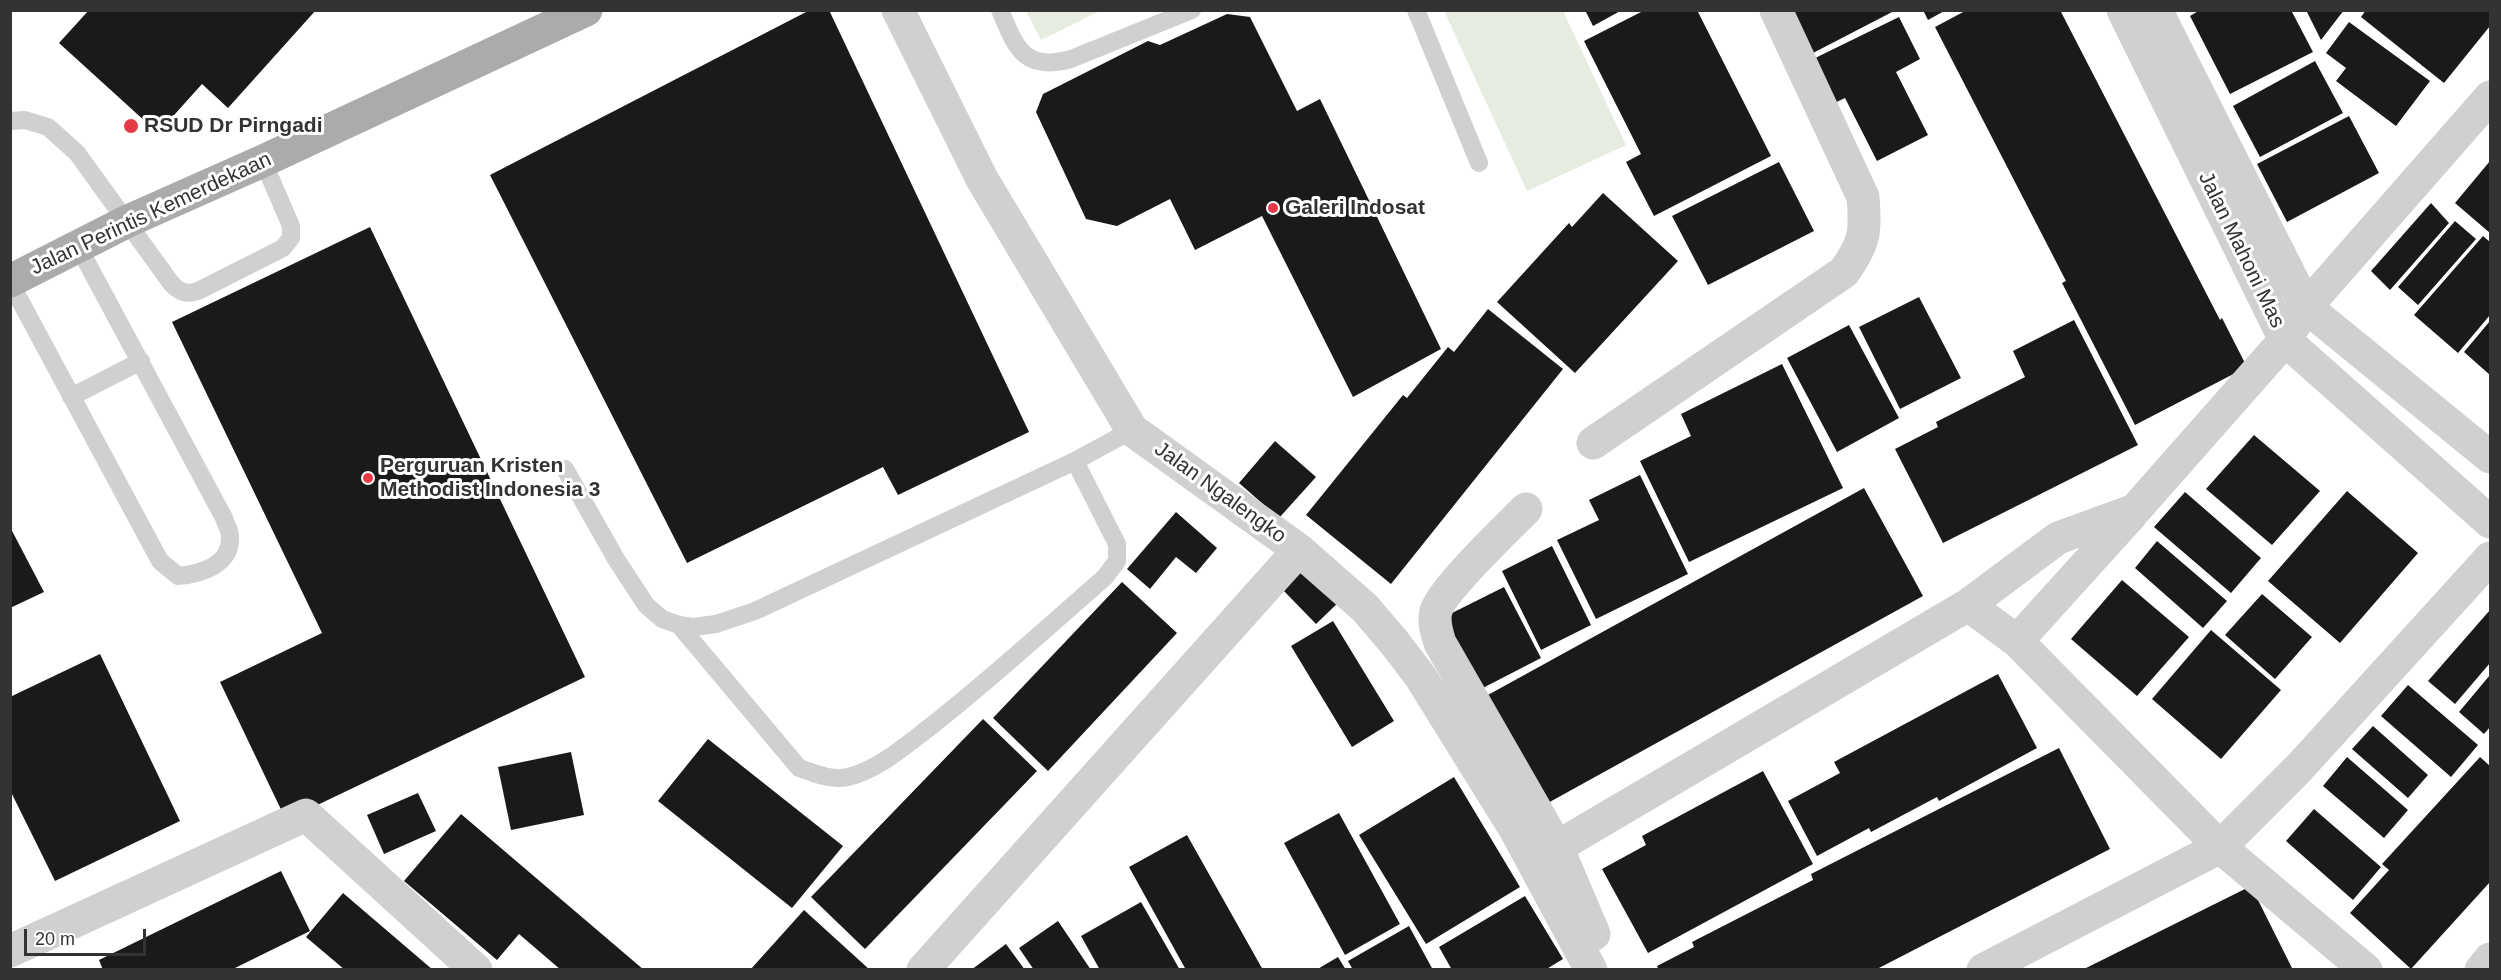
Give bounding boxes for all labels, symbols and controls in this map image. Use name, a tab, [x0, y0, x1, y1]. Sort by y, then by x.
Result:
place label: RSUD Dr Pirngadi	[144, 113, 323, 139]
marker: RSUD Dr Pirngadi	[122, 117, 140, 135]
street label: Jalan Perintis Kemerdekaan	[27, 147, 275, 281]
street label: Jalan Mahoni Mas	[2192, 168, 2290, 332]
place label: Galeri Indosat	[1285, 195, 1425, 221]
marker: Galeri Indosat	[1266, 201, 1280, 215]
street label: Jalan Ngalengko	[1149, 437, 1291, 549]
place label: Perguruan Kristen Methodist Indonesia 3	[380, 453, 601, 503]
marker: Perguruan Kristen Methodist Indonesia 3	[361, 471, 375, 485]
scale bar	[27, 917, 148, 955]
text: 20 m	[35, 929, 75, 949]

